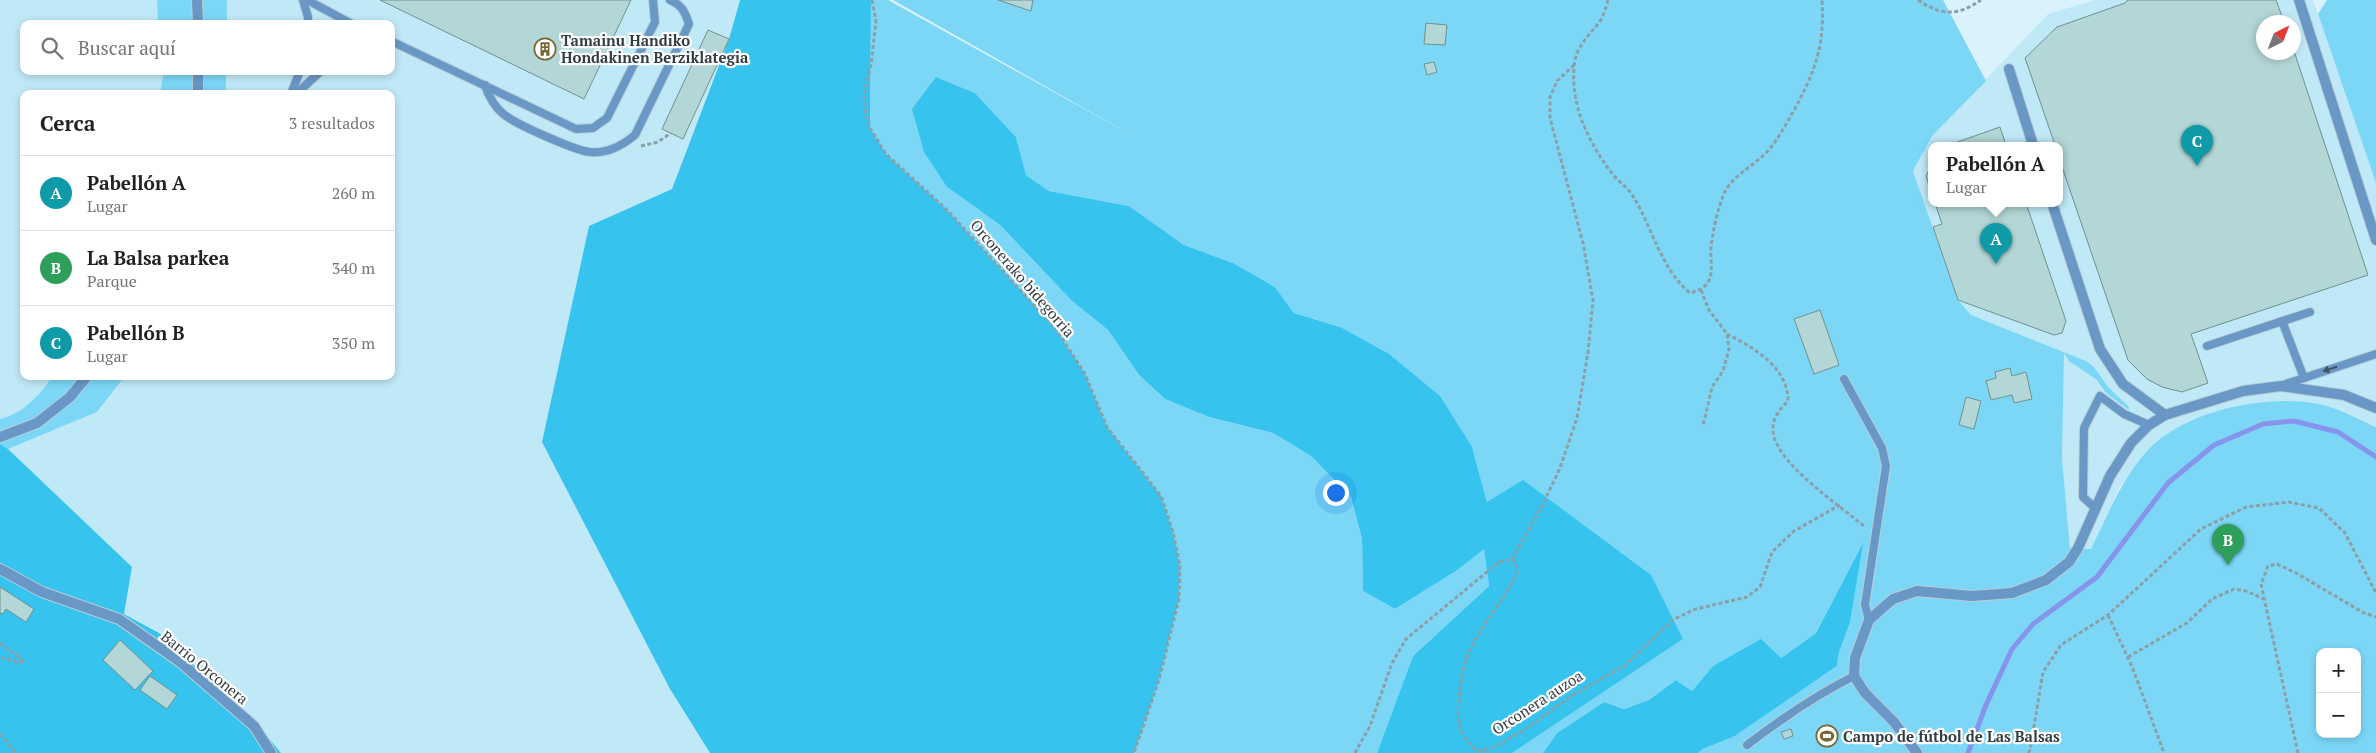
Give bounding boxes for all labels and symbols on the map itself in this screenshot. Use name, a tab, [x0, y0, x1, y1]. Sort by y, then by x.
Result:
north arrow	[2256, 15, 2301, 60]
place label: Tamainu Handiko Hondakinen Berziklategia	[561, 30, 749, 67]
building icon: Tamainu Handiko Hondakinen Berziklategia	[533, 37, 557, 61]
pin: C	[2181, 125, 2213, 166]
street label: Orconerako bidegorria	[966, 215, 1080, 341]
pin: A	[1980, 223, 2012, 264]
one-way arrow	[2322, 366, 2337, 374]
your location	[1323, 480, 1349, 506]
pin: B	[2212, 524, 2244, 565]
street label: Barrio Orconera	[157, 626, 253, 709]
street label: Orconera auzoa	[1488, 665, 1587, 739]
sports icon: Campo de fútbol de Las Balsas	[1815, 724, 1839, 748]
place label: Campo de fútbol de Las Balsas	[1843, 726, 2060, 746]

